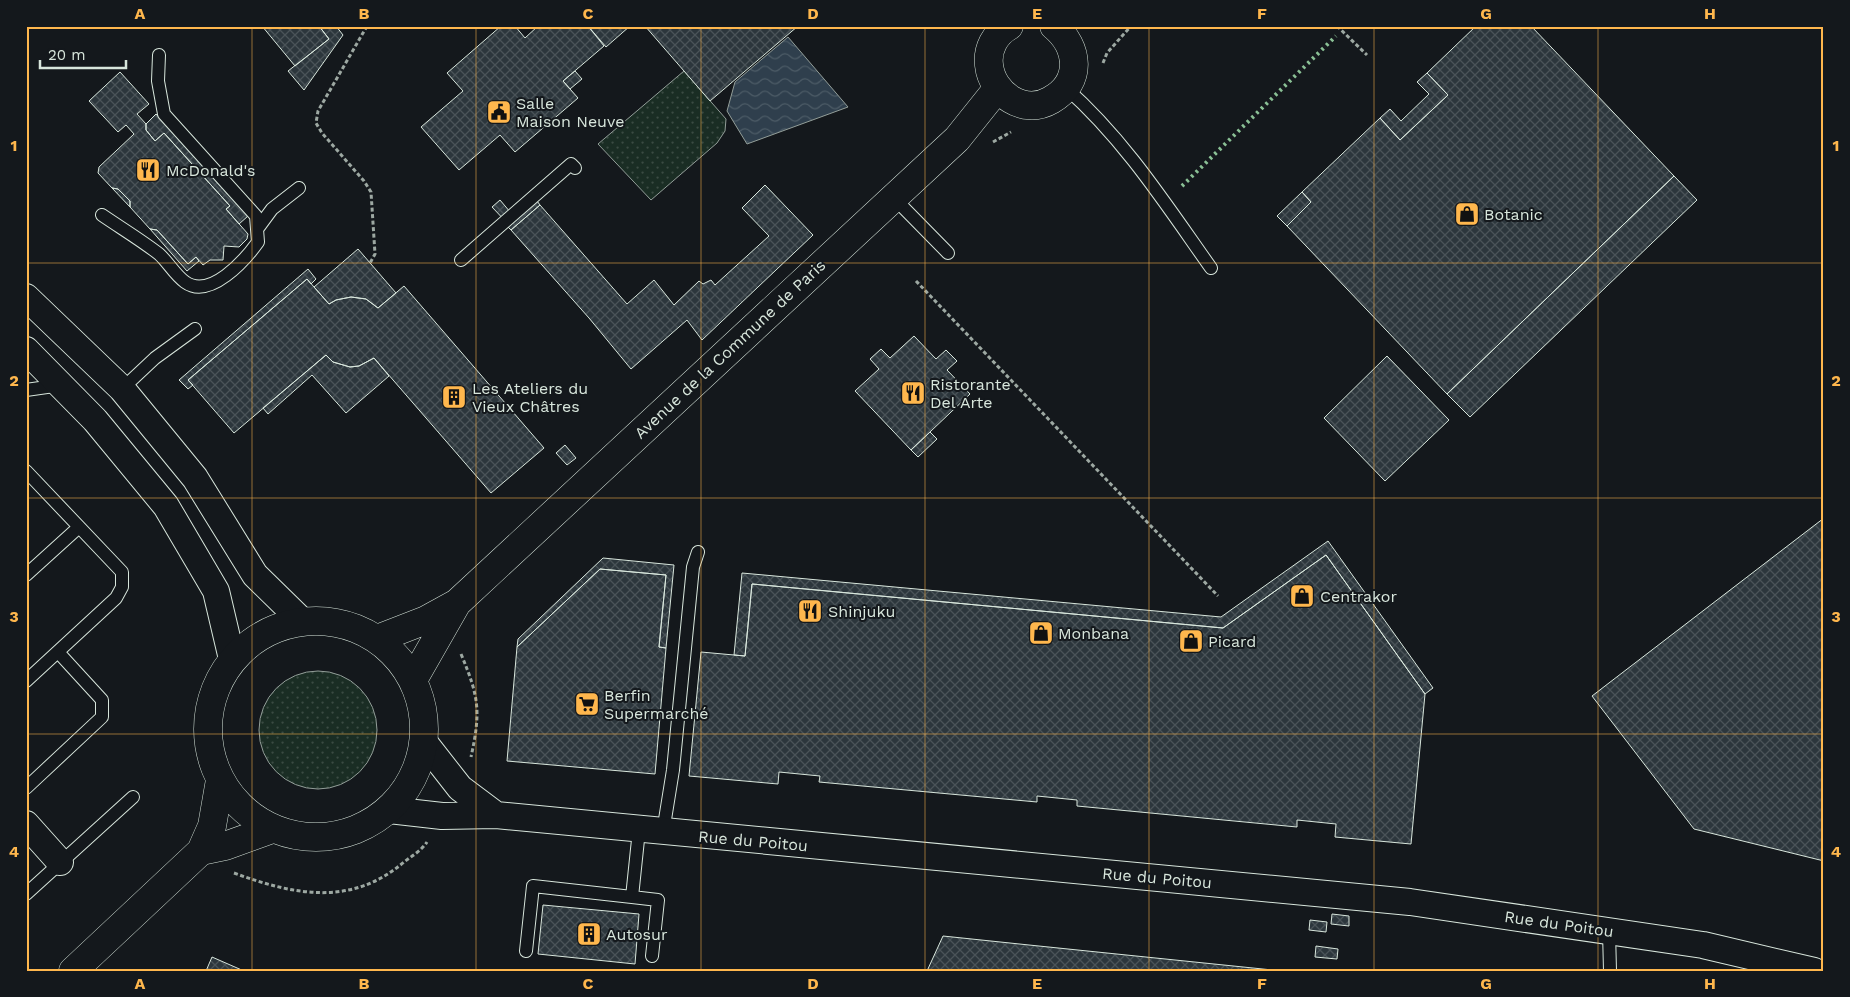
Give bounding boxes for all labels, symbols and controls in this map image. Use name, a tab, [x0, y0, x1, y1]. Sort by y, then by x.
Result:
text: A	[135, 4, 146, 23]
text: B	[359, 4, 370, 23]
text: C	[583, 4, 594, 23]
text: D	[807, 4, 819, 23]
text: E	[1032, 4, 1042, 23]
text: F	[1257, 4, 1267, 23]
text: G	[1480, 4, 1492, 23]
text: H	[1704, 4, 1716, 23]
scale bar	[40, 38, 126, 70]
text: 20 m	[48, 46, 86, 64]
place label: Salle Maison Neuve	[516, 94, 625, 131]
public building icon: Salle Maison Neuve	[486, 99, 512, 125]
text: 1	[11, 136, 17, 155]
text: 1	[1833, 136, 1839, 155]
restaurant icon: McDonald's	[135, 157, 161, 183]
place label: McDonald's	[166, 161, 256, 180]
shop icon: Botanic	[1454, 201, 1480, 227]
place label: Botanic	[1484, 205, 1543, 224]
street label: Avenue de la Commune de Paris	[631, 255, 829, 443]
text: 2	[9, 371, 19, 390]
text: 2	[1831, 371, 1841, 390]
place label: Ristorante Del Arte	[930, 375, 1011, 412]
place label: Les Ateliers du Vieux Châtres	[472, 379, 588, 416]
restaurant icon: Ristorante Del Arte	[900, 380, 926, 406]
building icon: Les Ateliers du Vieux Châtres	[441, 384, 467, 410]
shop icon: Centrakor	[1289, 583, 1315, 609]
place label: Centrakor	[1320, 587, 1397, 606]
restaurant icon: Shinjuku	[797, 598, 823, 624]
place label: Shinjuku	[828, 602, 895, 621]
text: 3	[9, 607, 19, 626]
text: 3	[1831, 607, 1841, 626]
shop icon: Monbana	[1028, 620, 1054, 646]
place label: Monbana	[1058, 624, 1129, 643]
shop icon: Picard	[1178, 628, 1204, 654]
place label: Picard	[1208, 632, 1256, 651]
place label: Berfin Supermarché	[604, 686, 709, 723]
supermarket icon: Berfin Supermarché	[574, 691, 600, 717]
street label: Rue du Poitou	[697, 827, 809, 855]
text: 4	[9, 842, 19, 861]
text: 4	[1831, 842, 1841, 861]
street label: Rue du Poitou	[1101, 864, 1213, 892]
street label: Rue du Poitou	[1503, 907, 1615, 941]
building icon: Autosur	[576, 921, 602, 947]
place label: Autosur	[606, 925, 668, 944]
text: A	[135, 974, 146, 993]
text: B	[359, 974, 370, 993]
text: C	[583, 974, 594, 993]
text: D	[807, 974, 819, 993]
text: E	[1032, 974, 1042, 993]
text: F	[1257, 974, 1267, 993]
text: G	[1480, 974, 1492, 993]
text: H	[1704, 974, 1716, 993]

